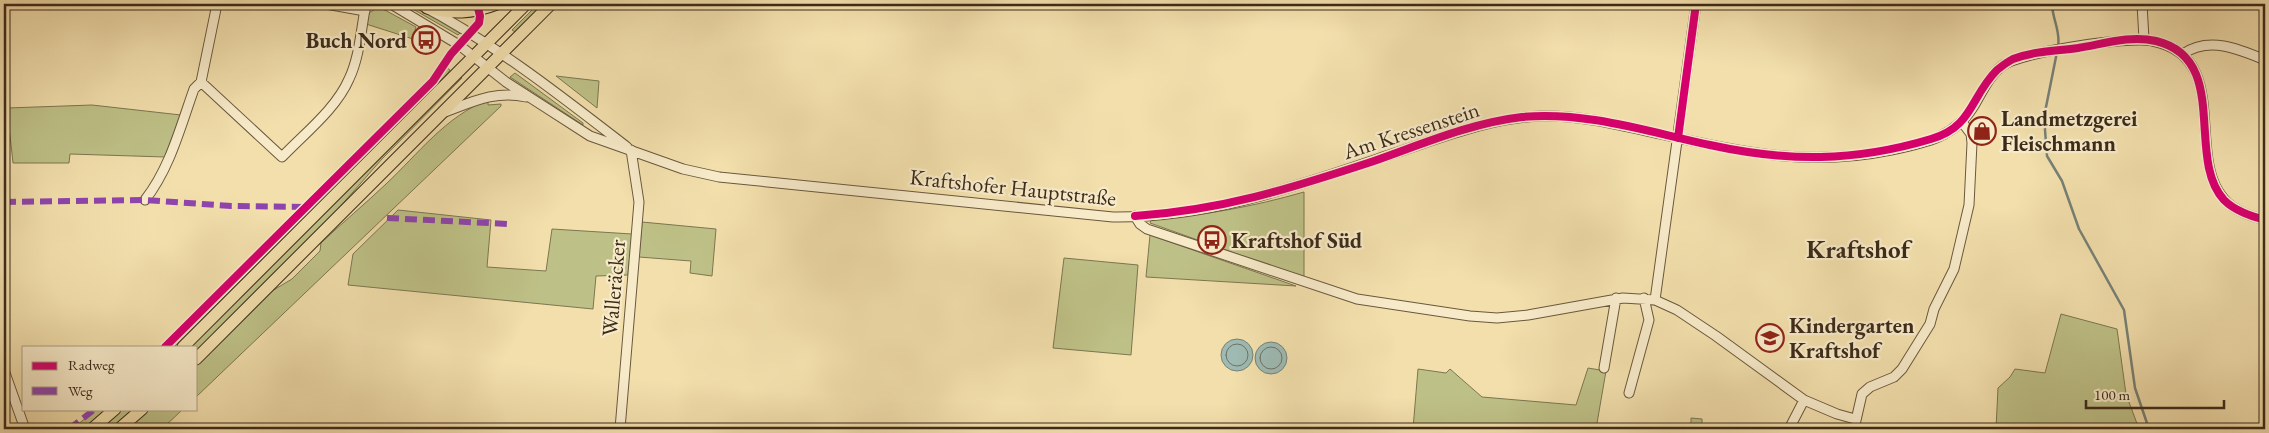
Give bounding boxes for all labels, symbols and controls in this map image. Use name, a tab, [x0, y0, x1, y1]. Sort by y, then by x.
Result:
bus stop icon: Buch Nord	[411, 25, 441, 55]
place label: Buch Nord	[305, 26, 407, 55]
street label: Am Kressenstein	[1338, 95, 1483, 166]
place label: Landmetzgerei Fleischmann	[2001, 104, 2138, 158]
shop icon: Landmetzgerei Fleischmann	[1967, 116, 1997, 146]
street label: Kraftshofer Hauptstraße	[908, 162, 1118, 213]
bus stop icon: Kraftshof Süd	[1197, 225, 1227, 255]
place label: Kraftshof Süd	[1231, 226, 1362, 255]
district label: Kraftshof	[1806, 233, 1913, 265]
street label: Walleräcker	[595, 238, 632, 338]
place label: Kindergarten Kraftshof	[1789, 311, 1915, 365]
school or university icon: Kindergarten Kraftshof	[1755, 323, 1785, 353]
legend	[22, 346, 198, 410]
text: Radweg	[68, 355, 115, 374]
scale bar	[2086, 378, 2224, 410]
text: Weg	[68, 381, 93, 400]
text: 100 m	[2094, 385, 2131, 404]

